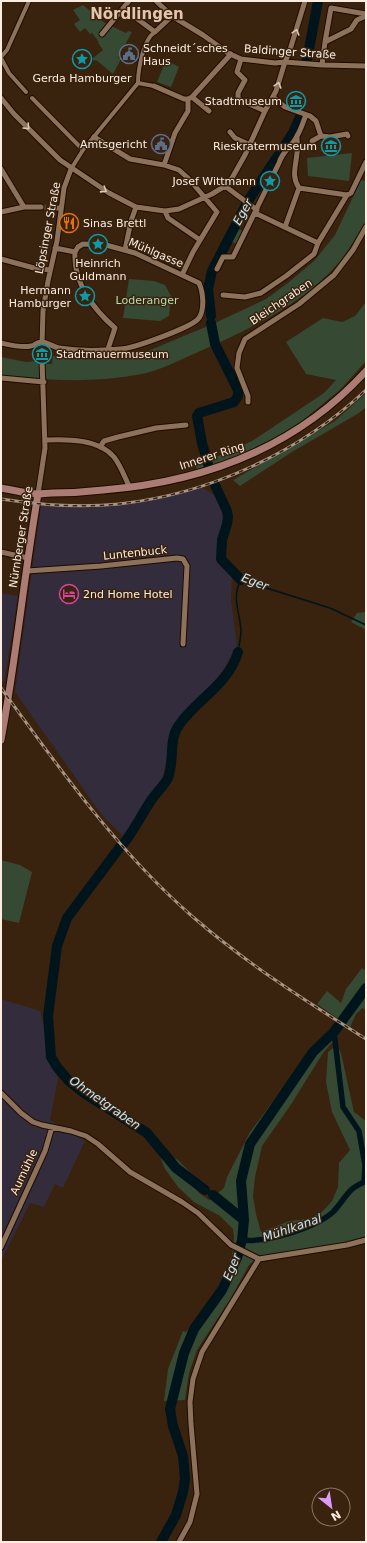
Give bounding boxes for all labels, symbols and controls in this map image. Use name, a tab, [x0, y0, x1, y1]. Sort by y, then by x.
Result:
district label: Nördlingen	[90, 5, 184, 23]
one-way arrow	[291, 29, 300, 36]
place label: Schneidt´sches Haus	[143, 42, 228, 68]
street label: Baldinger Straße	[243, 42, 337, 62]
public building icon: Schneidt´sches Haus	[118, 43, 140, 65]
place icon: Gerda Hamburger	[71, 48, 93, 70]
place label: Gerda Hamburger	[32, 72, 132, 85]
one-way arrow	[273, 82, 282, 89]
museum icon: Stadtmuseum	[285, 90, 307, 112]
place label: Stadtmuseum	[205, 95, 282, 108]
one-way arrow	[22, 122, 30, 130]
public building icon: Amtsgericht	[150, 133, 172, 155]
museum icon: Rieskratermuseum	[320, 135, 342, 157]
place label: Amtsgericht	[80, 138, 148, 151]
place label: Rieskratermuseum	[213, 140, 317, 153]
place icon: Josef Wittmann	[259, 170, 281, 192]
place label: Josef Wittmann	[171, 175, 256, 188]
street label: Löpsinger Straße	[33, 181, 63, 275]
one-way arrow	[100, 185, 107, 193]
water label: Eger	[230, 196, 256, 227]
restaurant icon: Sinas Brettl	[58, 212, 80, 234]
place label: Sinas Brettl	[83, 217, 146, 230]
place icon: Heinrich Guldmann	[87, 233, 109, 255]
street label: Mühlgasse	[127, 236, 186, 270]
place label: Heinrich Guldmann	[70, 257, 126, 283]
street label: Bleichgraben	[247, 276, 315, 328]
place label: Hermann Hamburger	[9, 284, 71, 310]
place icon: Hermann Hamburger	[74, 285, 96, 307]
park label: Loderanger	[116, 294, 179, 307]
museum icon: Stadtmauermuseum	[31, 343, 53, 365]
place label: Stadtmauermuseum	[56, 348, 169, 361]
street label: Innerer Ring	[178, 439, 246, 473]
street label: Nürnberger Straße	[7, 485, 35, 589]
street label: Luntenbuck	[102, 543, 168, 563]
water label: Eger	[240, 571, 271, 594]
hotel icon: 2nd Home Hotel	[58, 583, 80, 605]
place label: 2nd Home Hotel	[83, 588, 173, 601]
water label: Ohmetgraben	[67, 1073, 143, 1133]
street label: Aumühle	[8, 1147, 40, 1197]
water label: Mühlkanal	[261, 1211, 324, 1245]
water label: Eger	[220, 1251, 244, 1282]
north arrow	[311, 1487, 351, 1527]
text: N	[329, 1507, 343, 1523]

